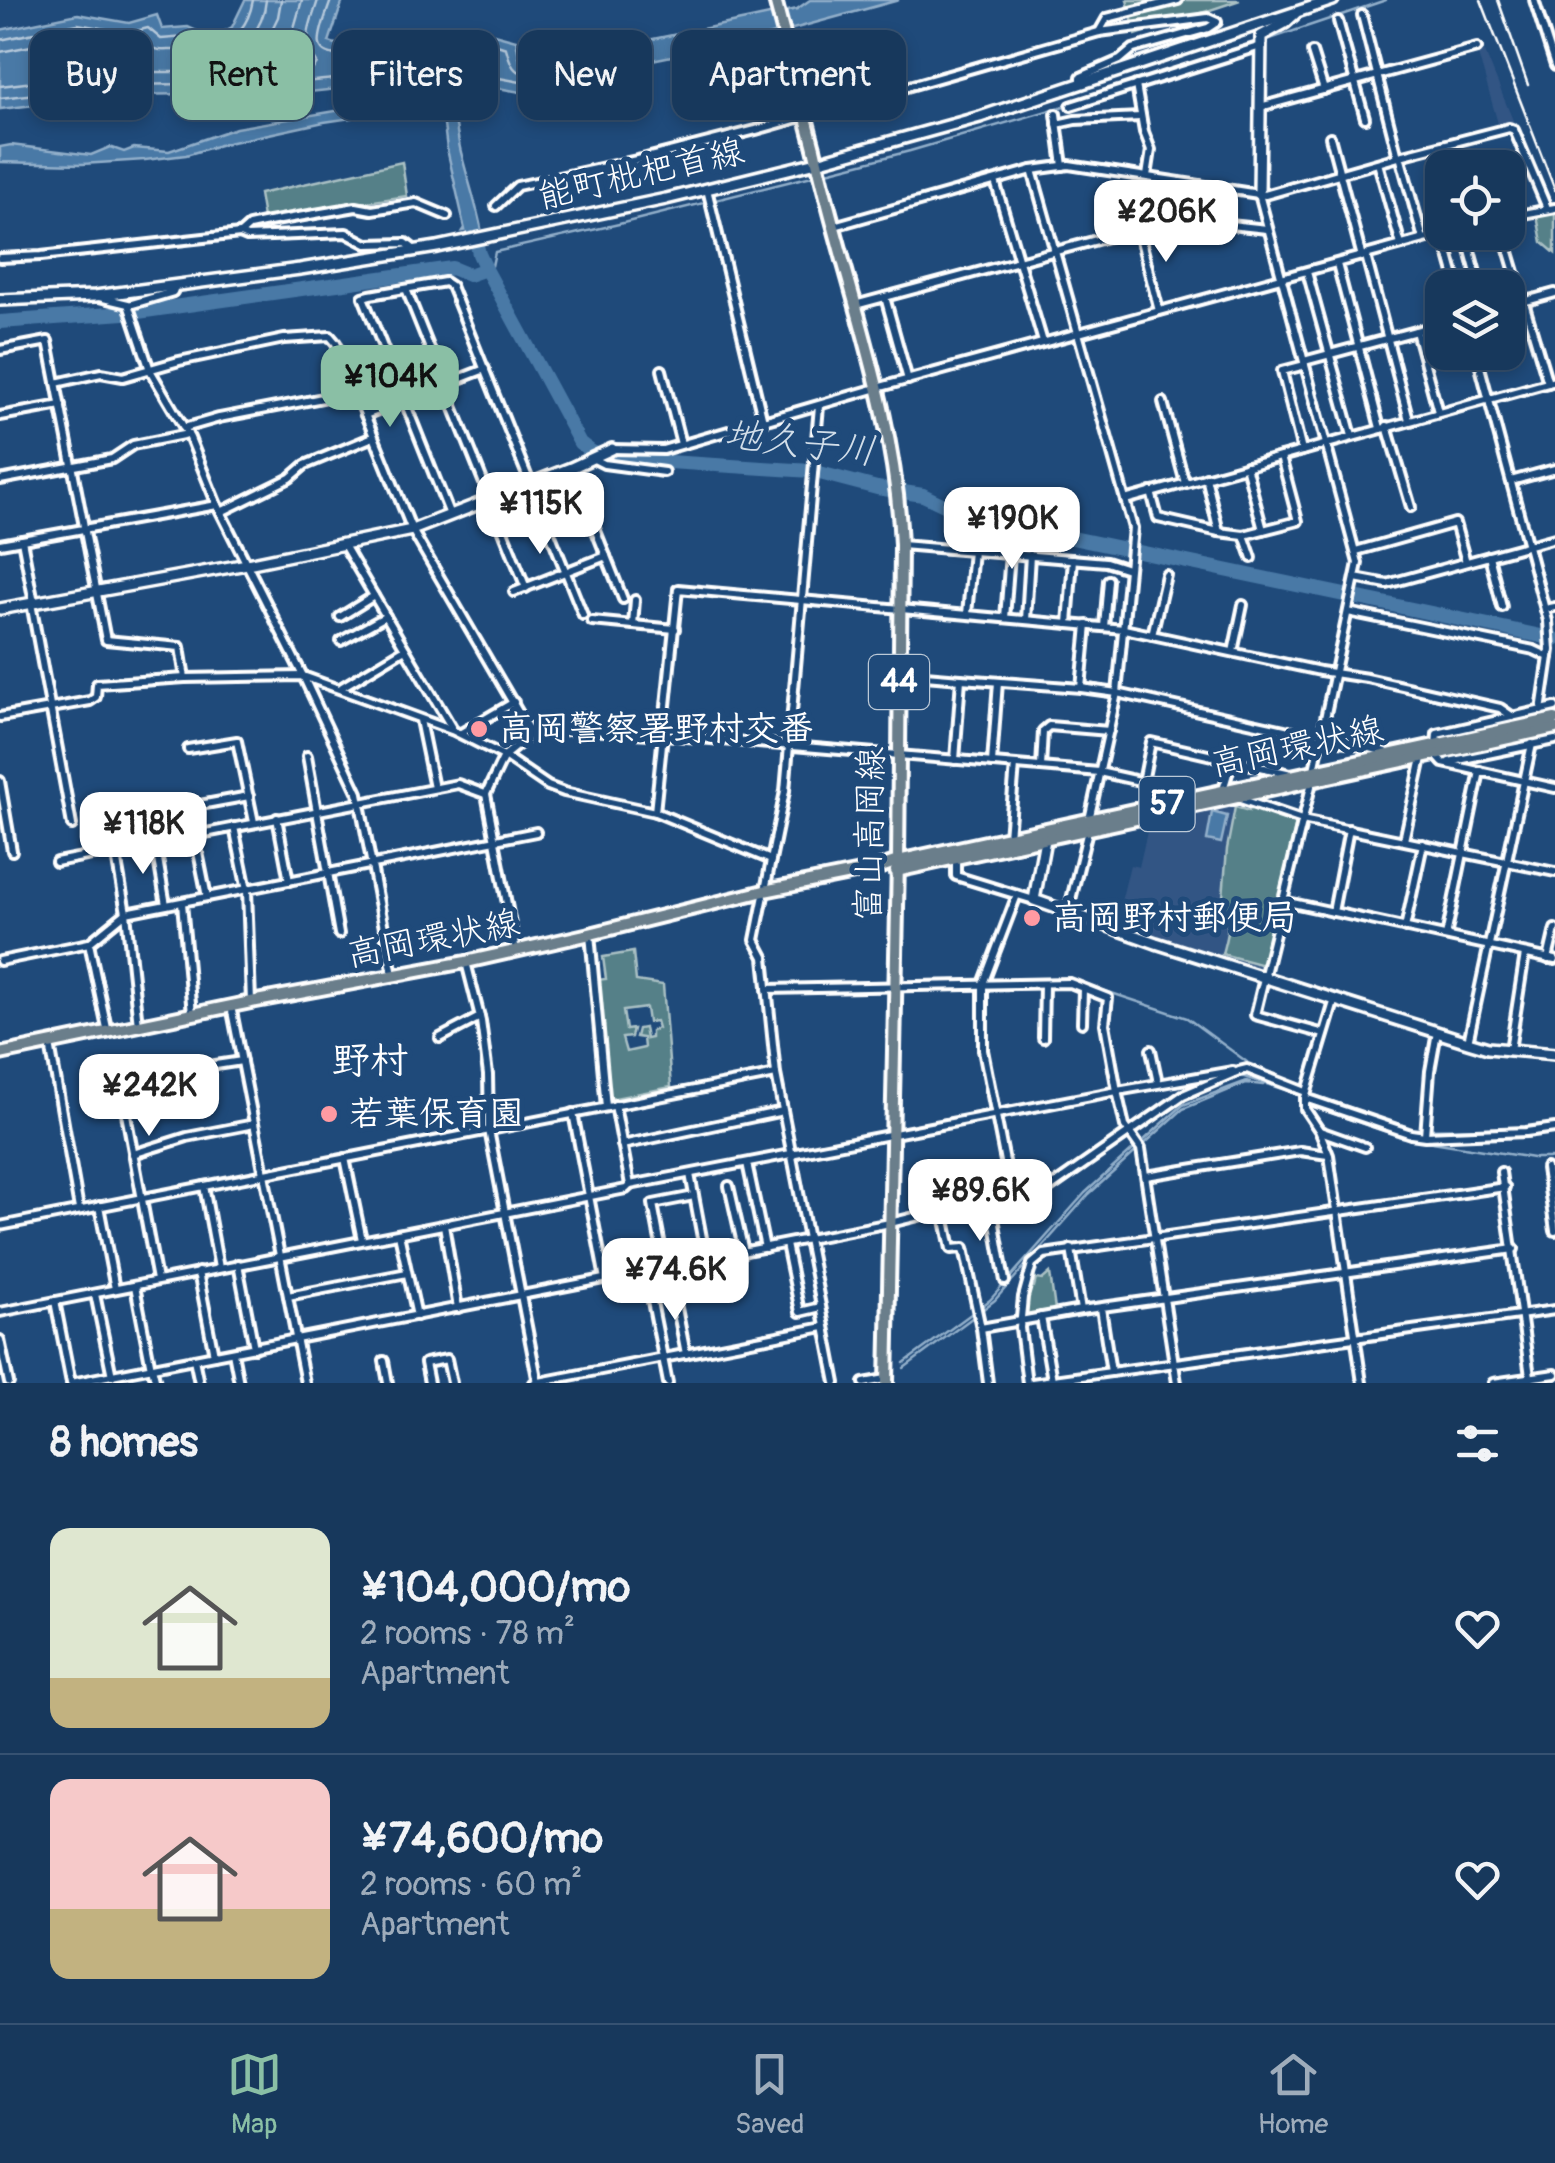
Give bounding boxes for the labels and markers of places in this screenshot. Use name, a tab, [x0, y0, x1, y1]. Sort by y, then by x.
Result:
pin: ¥206K	[1096, 180, 1236, 265]
pin: ¥104K	[320, 345, 460, 430]
pin: ¥115K	[470, 472, 610, 557]
pin: ¥190K	[942, 487, 1082, 572]
place label: 高岡警察署野村交番	[499, 707, 814, 751]
marker: 高岡警察署野村交番	[468, 718, 490, 740]
pin: ¥118K	[73, 792, 213, 877]
place label: 高岡野村郵便局	[1052, 896, 1297, 940]
marker: 高岡野村郵便局	[1021, 907, 1043, 929]
pin: ¥242K	[79, 1054, 219, 1139]
place label: 若葉保育園	[349, 1092, 524, 1136]
marker: 若葉保育園	[318, 1103, 340, 1125]
pin: ¥89.6K	[899, 1159, 1061, 1244]
pin: ¥74.6K	[594, 1238, 756, 1323]

